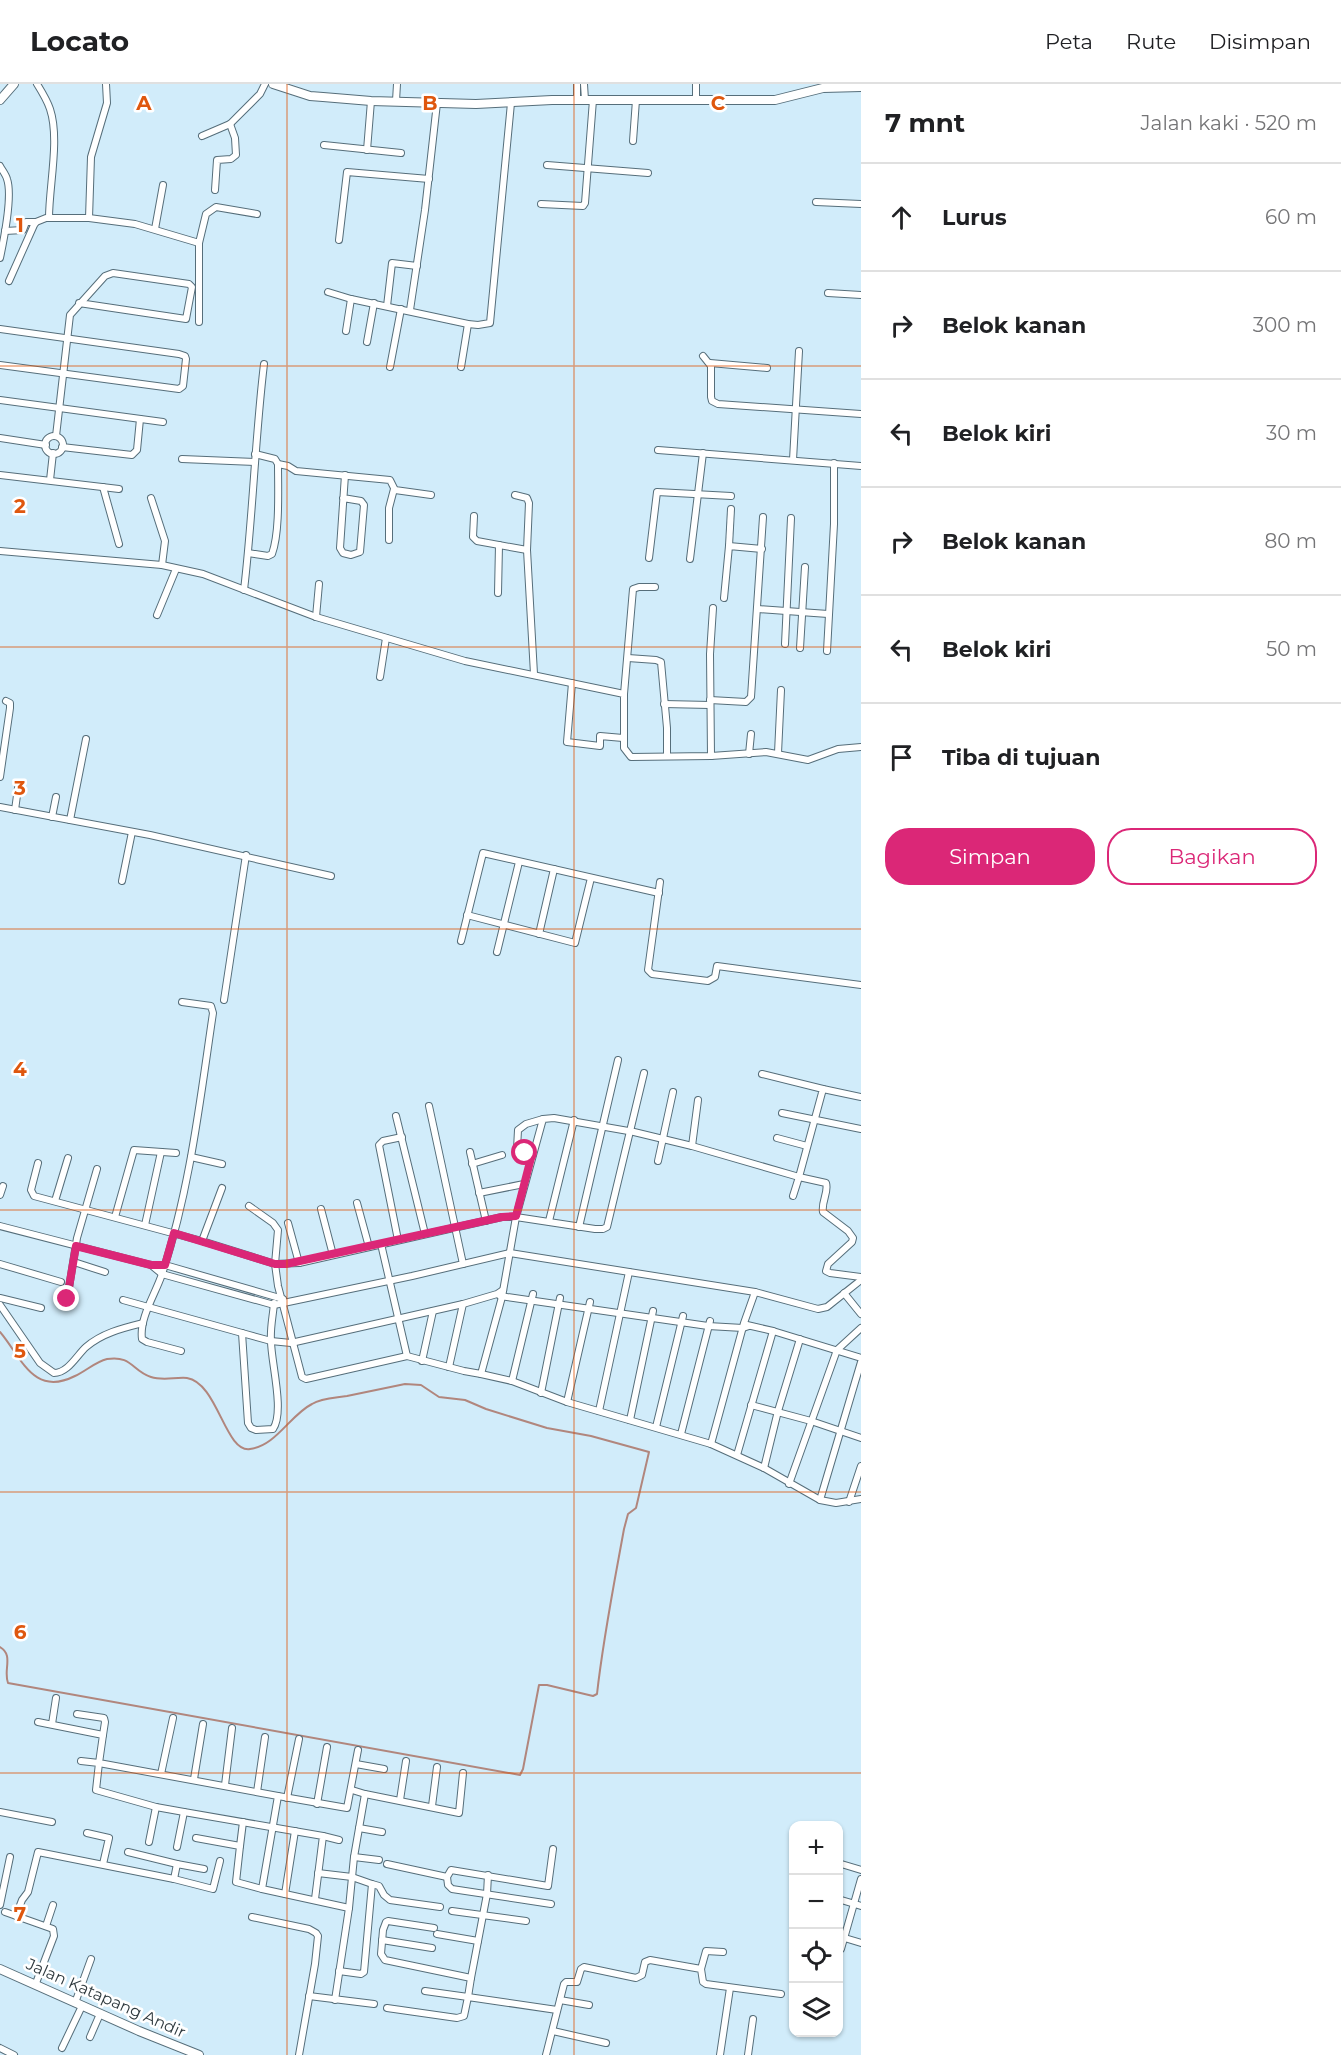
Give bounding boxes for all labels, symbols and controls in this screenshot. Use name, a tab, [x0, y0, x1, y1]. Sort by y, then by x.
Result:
text: Locato	[30, 24, 129, 58]
text: Peta	[1045, 29, 1093, 54]
text: Rute	[1126, 29, 1176, 54]
text: Disimpan	[1209, 29, 1311, 54]
text: A	[135, 91, 152, 115]
text: B	[422, 91, 438, 115]
text: C	[711, 91, 726, 115]
text: 7 mnt	[885, 107, 965, 139]
text: Jalan kaki · 520 m	[1141, 111, 1317, 135]
icon: ahead	[885, 201, 918, 234]
text: Lurus	[942, 204, 1007, 231]
text: 60 m	[1265, 205, 1317, 229]
text: 1	[16, 213, 24, 237]
icon: right	[885, 309, 918, 342]
text: Belok kanan	[942, 312, 1086, 339]
text: 300 m	[1253, 313, 1317, 337]
icon: left	[885, 417, 918, 450]
text: Belok kiri	[942, 420, 1051, 447]
text: 30 m	[1266, 421, 1317, 445]
text: 2	[14, 494, 26, 518]
icon: right	[885, 525, 918, 558]
text: Belok kanan	[942, 528, 1086, 555]
text: 80 m	[1265, 529, 1317, 553]
icon: left	[885, 633, 918, 666]
text: Belok kiri	[942, 636, 1051, 663]
text: 50 m	[1266, 637, 1317, 661]
icon: arrive	[885, 741, 918, 774]
text: Tiba di tujuan	[942, 744, 1100, 771]
text: 3	[13, 776, 26, 800]
button: Simpan	[885, 828, 1095, 885]
button: Bagikan	[1107, 828, 1317, 885]
text: 4	[13, 1057, 27, 1081]
route start	[511, 1139, 537, 1165]
route end	[53, 1285, 79, 1311]
text: 5	[14, 1339, 26, 1363]
text: 6	[14, 1620, 27, 1644]
map controls	[789, 1821, 843, 2037]
button: +	[789, 1821, 843, 1875]
button: −	[789, 1875, 843, 1929]
text: 7	[14, 1902, 26, 1926]
button: locate	[789, 1929, 843, 1983]
street label: Jalan Katapang Andir	[22, 1954, 189, 2042]
button: layers	[789, 1983, 843, 2037]

